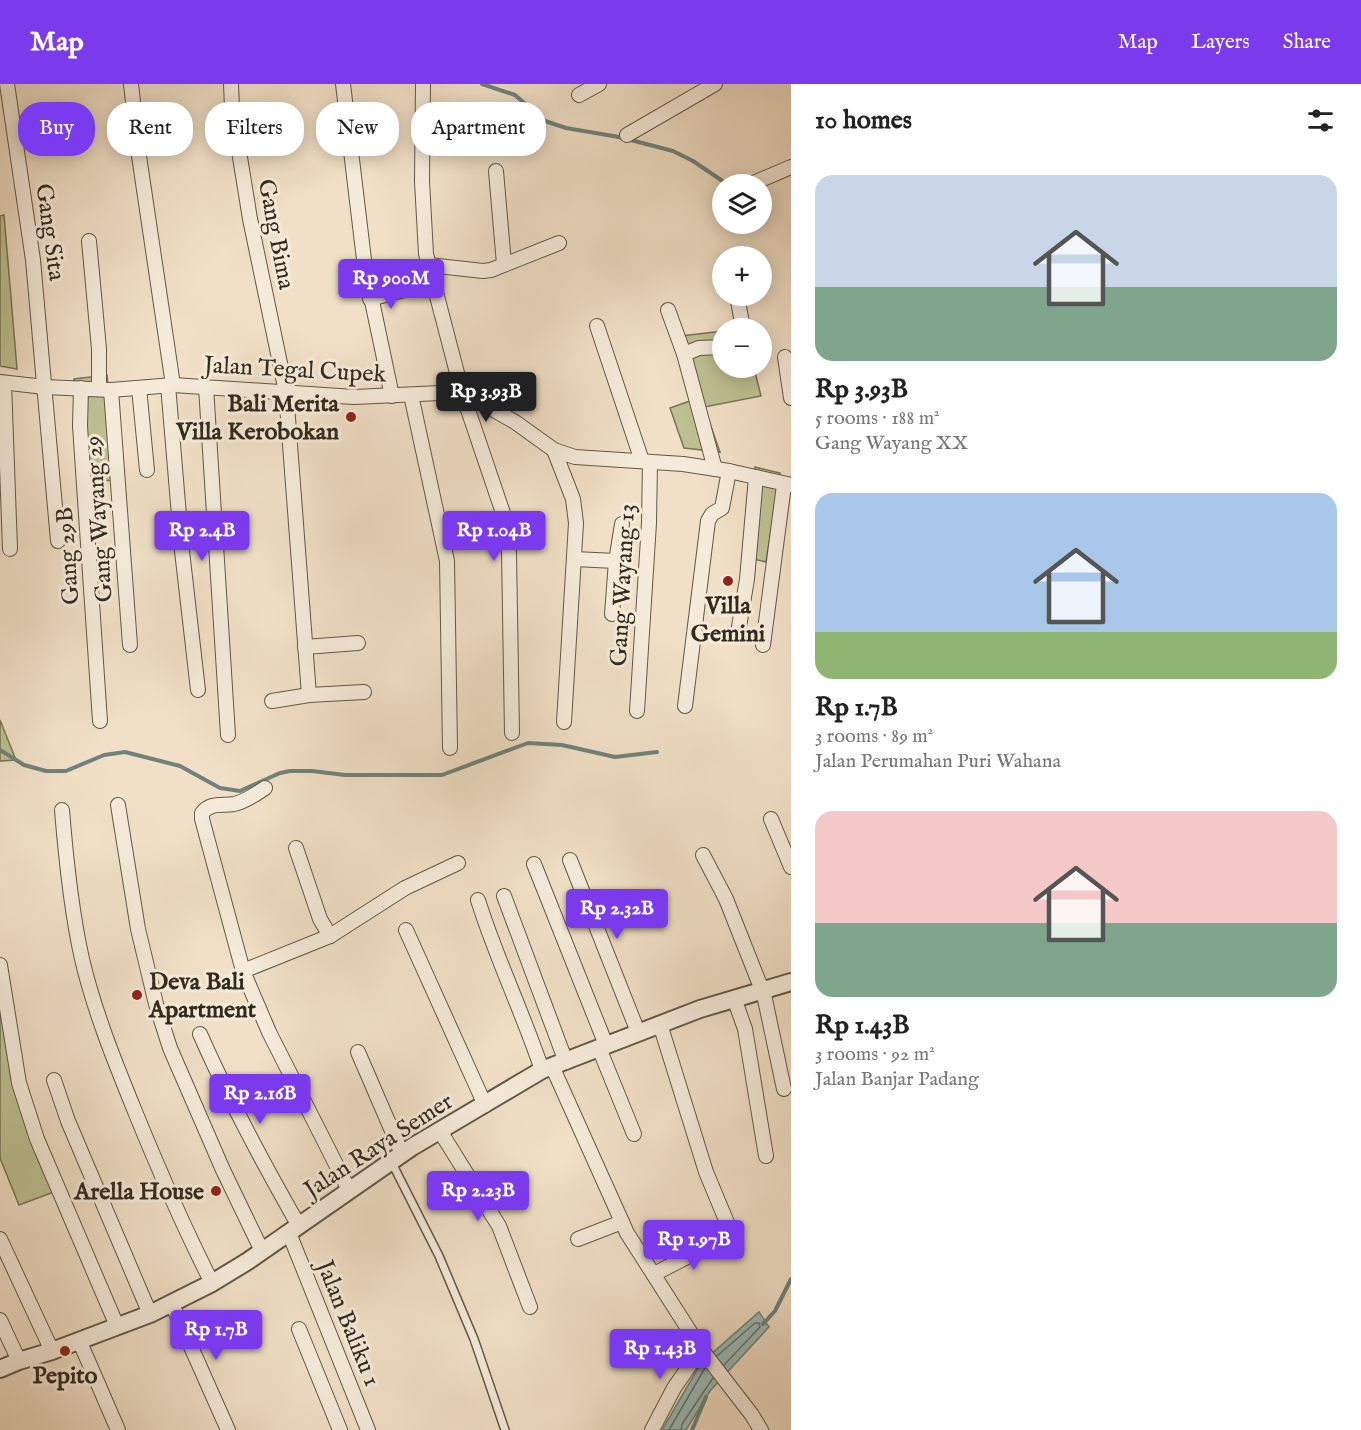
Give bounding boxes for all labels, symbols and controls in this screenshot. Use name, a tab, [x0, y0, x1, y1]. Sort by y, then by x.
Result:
text: Map	[30, 25, 84, 60]
text: Map	[1118, 29, 1158, 56]
text: Layers	[1191, 29, 1250, 56]
text: Share	[1283, 29, 1331, 56]
chip: Buy	[18, 102, 95, 156]
chip: Rent	[107, 102, 193, 156]
chip: Filters	[205, 102, 304, 156]
chip: New	[316, 102, 399, 156]
chip: Apartment	[411, 102, 546, 156]
text: 10 homes	[815, 104, 912, 137]
icon: filters	[1304, 104, 1337, 137]
map controls	[712, 174, 772, 378]
button: layers	[712, 174, 772, 234]
street label: Gang Bima	[250, 177, 302, 293]
street label: Gang Sita	[27, 182, 72, 283]
icon: home	[1022, 214, 1130, 322]
button: +	[712, 246, 772, 306]
pin: Rp 900M	[336, 259, 446, 310]
text: Rp 900M	[352, 266, 430, 291]
button: −	[712, 318, 772, 378]
street label: Jalan Tegal Cupek	[200, 350, 387, 391]
pin: Rp 3.93B	[424, 372, 548, 423]
text: Rp 3.93B	[815, 373, 908, 406]
text: Rp 3.93B	[450, 379, 522, 404]
place label: Bali Merita Villa Kerobokan	[175, 389, 340, 448]
text: 5 rooms · 188 m²	[815, 406, 940, 431]
marker: Bali Merita Villa Kerobokan	[344, 410, 358, 424]
text: Gang Wayang XX	[815, 431, 968, 456]
street label: Gang Wayang 29	[78, 435, 121, 603]
street label: Gang Wayang 13	[604, 503, 643, 667]
street label: Gang 29B	[50, 506, 87, 606]
pin: Rp 2.4B	[147, 511, 257, 562]
pin: Rp 1.04B	[432, 511, 556, 562]
text: Rp 2.4B	[168, 518, 236, 543]
text: Rp 1.04B	[457, 518, 531, 543]
icon: home	[1022, 532, 1130, 640]
marker: Villa Gemini	[721, 574, 735, 588]
place label: Villa Gemini	[691, 591, 766, 650]
text: Rp 1.7B	[815, 691, 898, 724]
text: 3 rooms · 89 m²	[815, 724, 933, 749]
text: Jalan Perumahan Puri Wahana	[815, 749, 1061, 774]
icon: home	[1022, 850, 1130, 958]
pin: Rp 2.32B	[555, 889, 679, 940]
text: Rp 2.32B	[580, 896, 654, 921]
place label: Deva Bali Apartment	[148, 967, 257, 1026]
marker: Deva Bali Apartment	[130, 988, 144, 1002]
text: Rp 1.43B	[815, 1009, 910, 1042]
text: 3 rooms · 92 m²	[815, 1042, 935, 1067]
text: Jalan Banjar Padang	[815, 1067, 979, 1092]
pin: Rp 2.16B	[198, 1074, 322, 1125]
text: Rp 2.16B	[223, 1081, 297, 1106]
street label: Jalan Raya Semer	[296, 1086, 459, 1208]
pin: Rp 2.23B	[416, 1171, 540, 1222]
place label: Arella House	[73, 1177, 204, 1208]
text: Rp 2.23B	[441, 1178, 515, 1203]
marker: Arella House	[209, 1184, 223, 1198]
pin: Rp 1.97B	[632, 1220, 756, 1271]
text: Rp 1.97B	[657, 1227, 731, 1252]
street label: Jalan Baliku 1	[307, 1253, 387, 1391]
pin: Rp 1.7B	[161, 1310, 271, 1361]
text: Rp 1.7B	[184, 1317, 248, 1342]
pin: Rp 1.43B	[598, 1329, 722, 1380]
text: Rp 1.43B	[624, 1336, 696, 1361]
marker: Pepito	[58, 1344, 72, 1358]
place label: Pepito	[33, 1361, 98, 1392]

